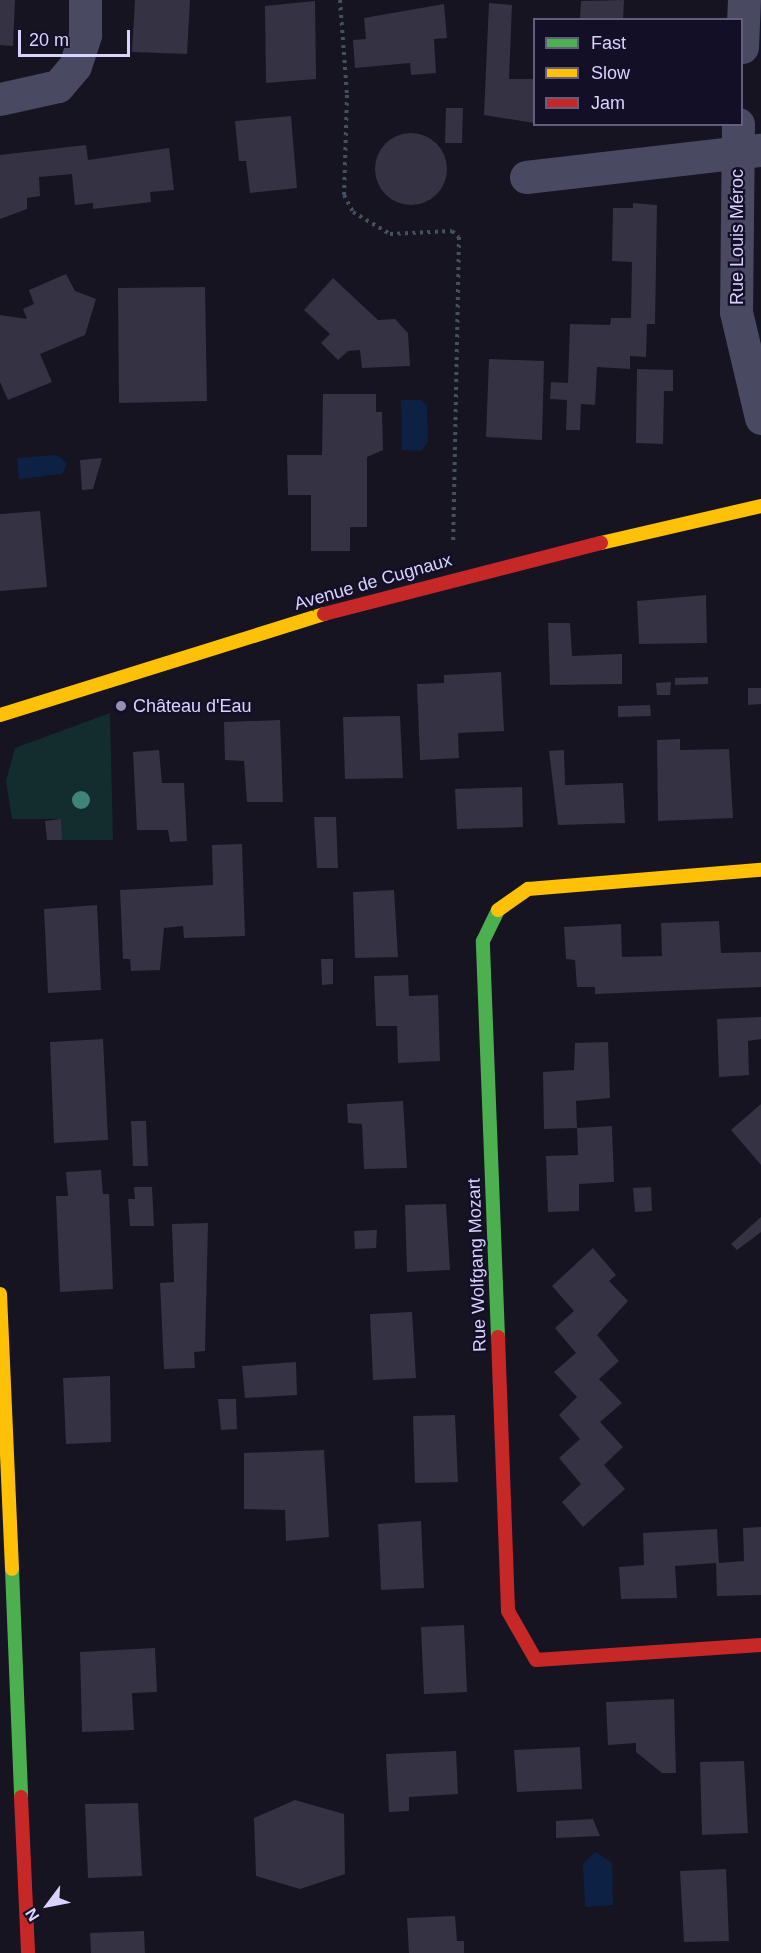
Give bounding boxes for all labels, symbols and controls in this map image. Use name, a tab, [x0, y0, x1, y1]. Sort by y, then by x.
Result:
scale bar	[21, 18, 134, 56]
legend	[533, 18, 743, 126]
text: 20 m	[29, 30, 69, 50]
text: Fast	[591, 33, 626, 53]
text: Slow	[591, 63, 630, 83]
text: Jam	[591, 93, 625, 113]
street label: Rue Louis Méroc	[726, 169, 748, 305]
street label: Avenue de Cugnaux	[292, 549, 454, 615]
place label: Château d'Eau	[133, 695, 252, 717]
marker: Château d'Eau	[114, 699, 128, 713]
street label: Rue Wolfgang Mozart	[463, 1178, 491, 1352]
north arrow	[18, 1875, 78, 1935]
text: N	[22, 1905, 43, 1924]

